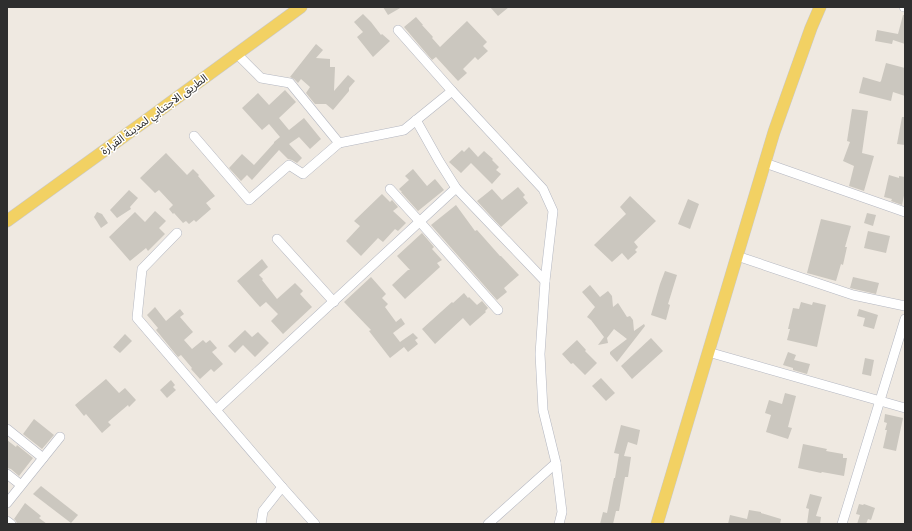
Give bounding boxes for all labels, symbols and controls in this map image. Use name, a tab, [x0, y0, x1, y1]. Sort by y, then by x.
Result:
street label: الطريق الاجتنابي لمدينة القرارة	[97, 70, 212, 160]

